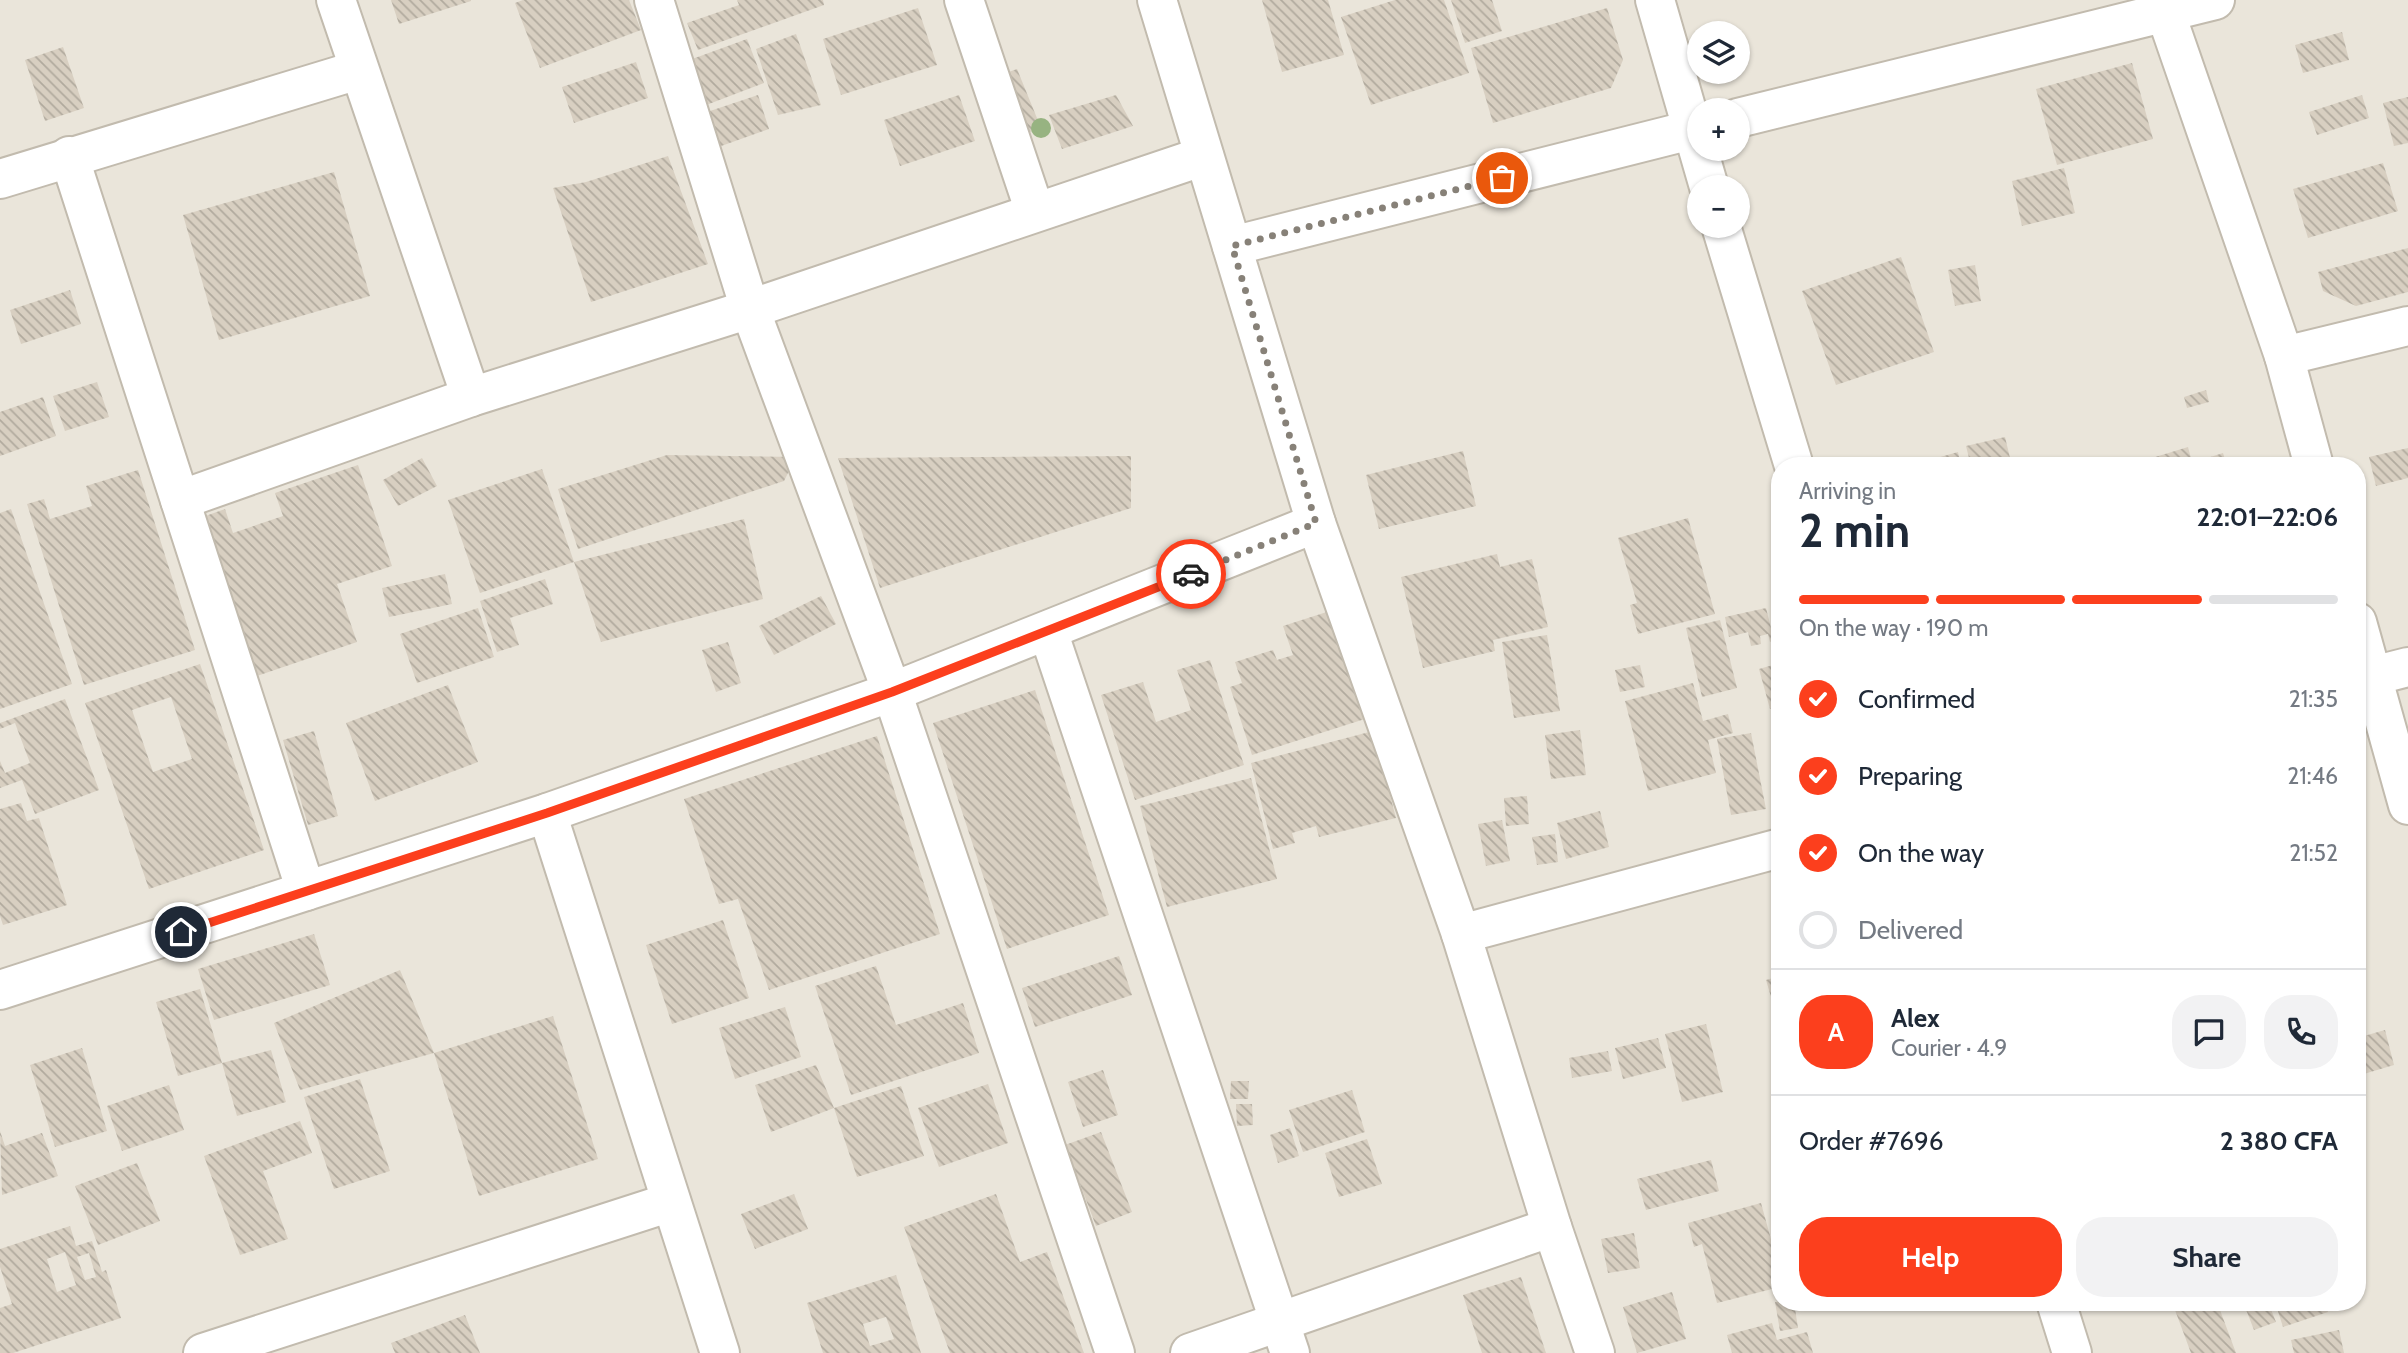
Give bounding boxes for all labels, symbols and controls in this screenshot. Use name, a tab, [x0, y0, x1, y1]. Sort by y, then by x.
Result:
map controls	[1687, 21, 1750, 238]
button: layers	[1687, 21, 1750, 84]
button: +	[1687, 98, 1750, 161]
pin	[1472, 148, 1532, 208]
icon: bag	[1483, 159, 1521, 197]
button: −	[1687, 175, 1750, 238]
text: Arriving in	[1799, 477, 1896, 505]
text: 22:01–22:06	[2196, 501, 2338, 533]
text: 2 min	[1799, 503, 1910, 559]
courier	[1156, 539, 1226, 609]
icon: car	[1172, 555, 1210, 593]
text: On the way · 190 m	[1799, 614, 1988, 642]
icon: check	[1799, 680, 1837, 718]
text: Confirmed	[1858, 683, 1975, 715]
text: 21:35	[2289, 685, 2338, 713]
icon: check	[1799, 757, 1837, 795]
text: Preparing	[1858, 760, 1962, 792]
text: 21:46	[2287, 762, 2338, 790]
icon: check	[1799, 834, 1837, 872]
text: On the way	[1858, 837, 1984, 869]
text: 21:52	[2289, 839, 2338, 867]
pin	[151, 902, 211, 962]
icon: home	[162, 913, 200, 951]
text: Delivered	[1858, 914, 1963, 946]
button: chat	[2172, 995, 2246, 1069]
button: phone	[2264, 995, 2338, 1069]
text: Alex	[1891, 1002, 1940, 1034]
text: A	[1828, 1016, 1844, 1048]
text: Courier · 4.9	[1891, 1034, 2007, 1062]
text: Order #7696	[1799, 1125, 1944, 1157]
text: 2 380 CFA	[2220, 1125, 2338, 1157]
button: Help	[1799, 1217, 2062, 1297]
button: Share	[2076, 1217, 2338, 1297]

